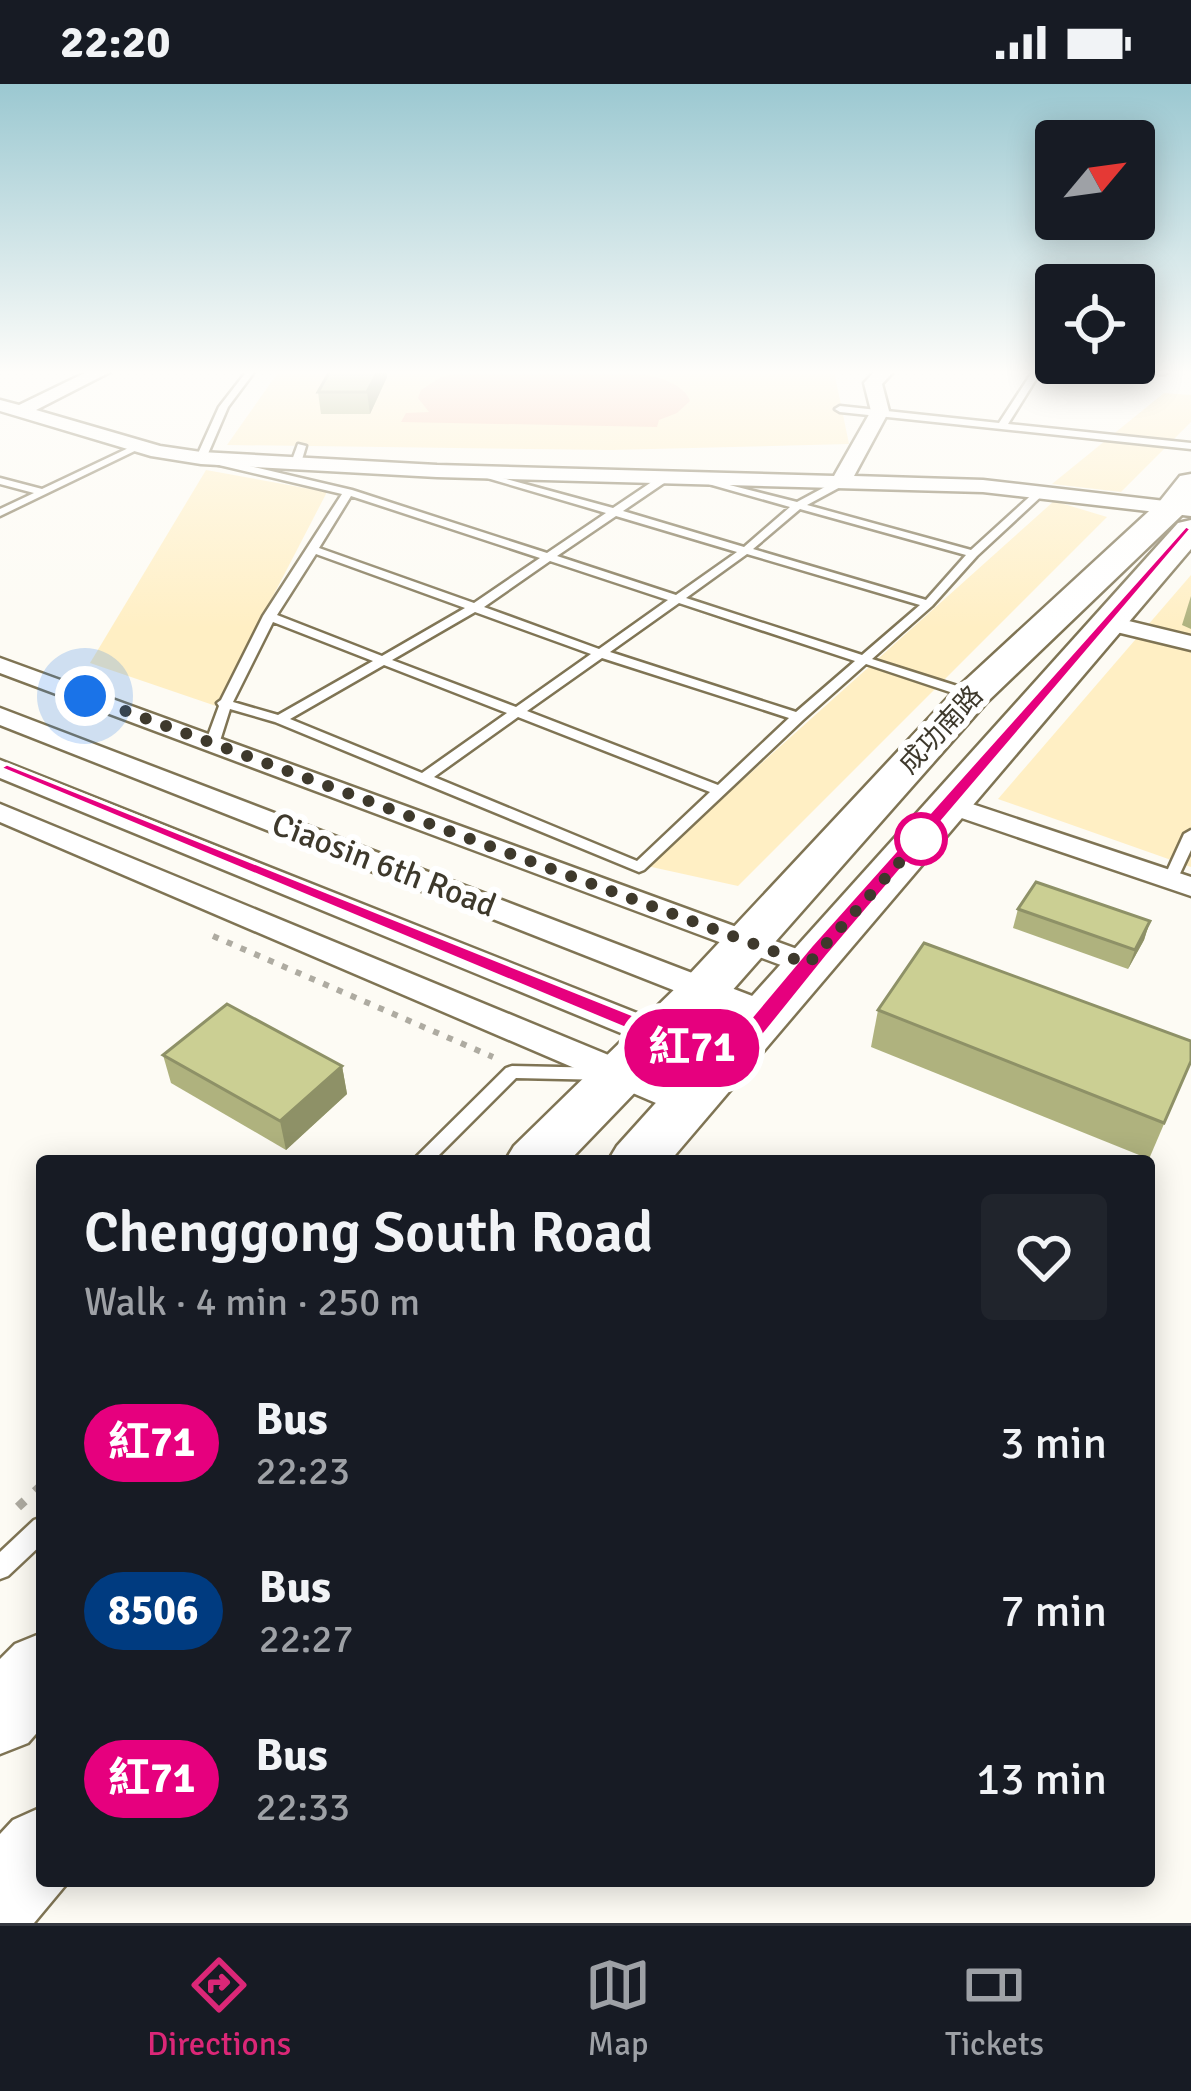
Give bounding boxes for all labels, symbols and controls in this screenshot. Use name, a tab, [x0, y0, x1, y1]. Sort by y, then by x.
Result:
text: 22:20	[60, 15, 170, 70]
north arrow	[1035, 120, 1155, 240]
map controls	[1035, 120, 1155, 384]
button: locate	[1035, 264, 1155, 384]
your location	[55, 666, 115, 726]
street label: 成功南路	[892, 679, 990, 781]
street label: Ciaosin 6th Road	[266, 803, 502, 927]
unlabelled marker	[896, 814, 946, 864]
line badge: 紅71	[623, 1009, 761, 1087]
text: 紅71	[648, 1022, 736, 1073]
button: heart	[981, 1194, 1107, 1320]
text: Chenggong South Road	[84, 1197, 653, 1268]
text: Walk · 4 min · 250 m	[84, 1278, 420, 1326]
text: Bus	[255, 1392, 328, 1447]
text: 3 min	[1000, 1416, 1107, 1471]
text: 紅71	[108, 1417, 195, 1468]
text: 22:23	[255, 1447, 350, 1495]
text: Bus	[259, 1560, 331, 1615]
text: 7 min	[1000, 1584, 1107, 1639]
text: 8506	[108, 1585, 199, 1636]
text: 22:27	[259, 1615, 353, 1663]
text: Bus	[255, 1728, 328, 1783]
text: 13 min	[976, 1752, 1107, 1807]
text: 紅71	[108, 1753, 195, 1804]
text: 22:33	[255, 1783, 350, 1831]
tab: Directions	[147, 1952, 291, 2065]
tab: Map	[585, 1952, 651, 2065]
tab: Tickets	[945, 1952, 1044, 2065]

